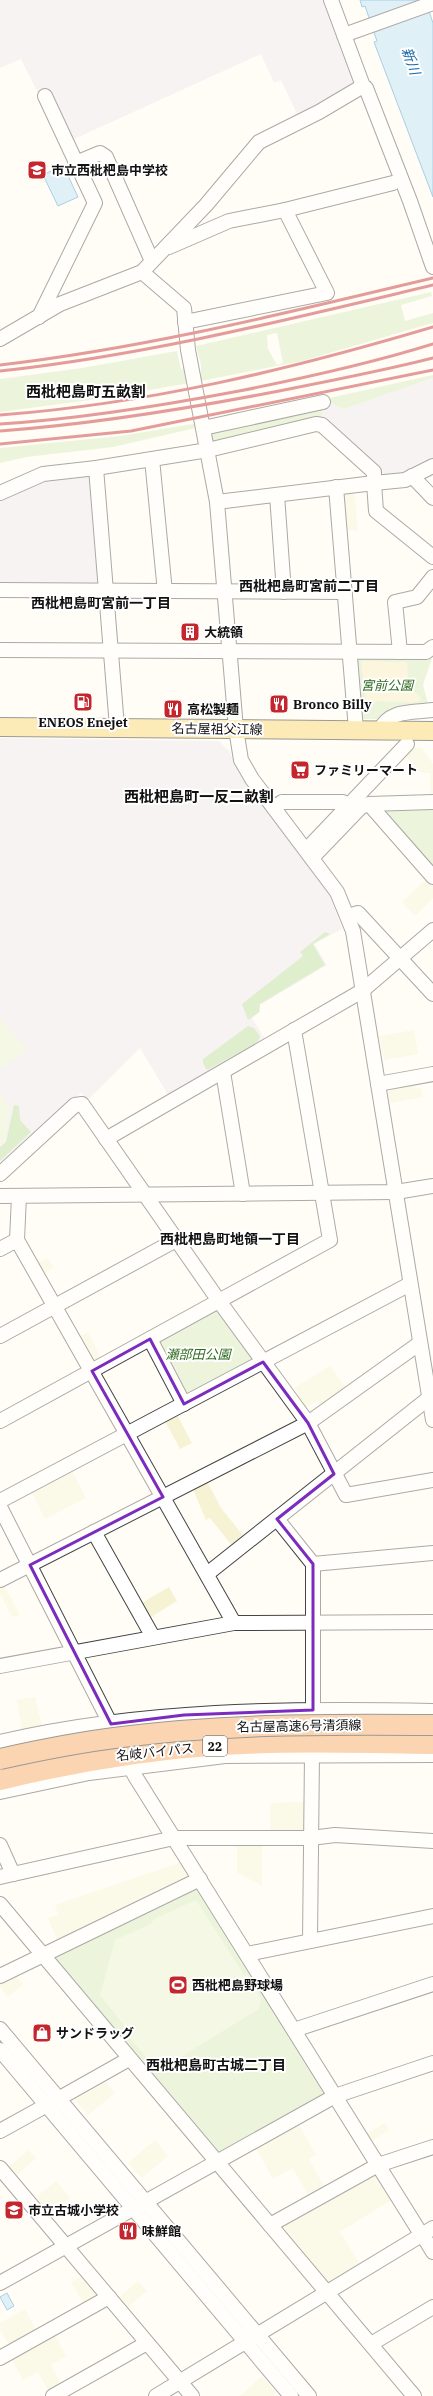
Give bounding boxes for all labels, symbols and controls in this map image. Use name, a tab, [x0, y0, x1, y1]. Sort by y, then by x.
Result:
water label: 新川	[398, 45, 425, 79]
school or university icon: 市立西枇杷島中学校	[26, 159, 48, 181]
place label: 市立西枇杷島中学校	[51, 162, 168, 179]
district label: 西枇杷島町五畝割	[26, 382, 146, 401]
district label: 西枇杷島町宮前二丁目	[239, 577, 379, 595]
district label: 西枇杷島町宮前一丁目	[31, 594, 171, 612]
building icon: 大統領	[179, 621, 201, 643]
place label: 大統領	[204, 624, 243, 641]
park label: 宮前公園	[361, 677, 415, 694]
fuel station icon: ENEOS Enejet	[72, 691, 94, 713]
restaurant icon: Bronco Billy	[268, 693, 290, 715]
place label: Bronco Billy	[293, 696, 372, 713]
restaurant icon: 高松製麺	[162, 698, 184, 720]
place label: 高松製麺	[187, 701, 239, 718]
place label: ENEOS Enejet	[38, 714, 128, 731]
street label: 名古屋祖父江線	[171, 720, 263, 738]
supermarket icon: ファミリーマート	[289, 759, 311, 781]
place label: ファミリーマート	[314, 762, 418, 779]
district label: 西枇杷島町一反二畝割	[124, 787, 274, 806]
district label: 西枇杷島町地領一丁目	[160, 1230, 300, 1248]
park label: 瀬部田公園	[165, 1346, 232, 1363]
street label: 名古屋高速6号清須線	[236, 1716, 362, 1736]
road number: 22	[203, 1736, 227, 1756]
street label: 名岐バイパス	[115, 1739, 195, 1765]
sports icon: 西枇杷島野球場	[167, 1974, 189, 1996]
place label: 西枇杷島野球場	[192, 1977, 283, 1994]
shop icon: サンドラッグ	[31, 2022, 53, 2044]
place label: サンドラッグ	[56, 2025, 134, 2042]
district label: 西枇杷島町古城二丁目	[146, 2056, 286, 2074]
school or university icon: 市立古城小学校	[3, 2199, 25, 2221]
place label: 市立古城小学校	[28, 2202, 119, 2219]
restaurant icon: 味鮮館	[117, 2220, 139, 2242]
place label: 味鮮館	[142, 2223, 181, 2240]

